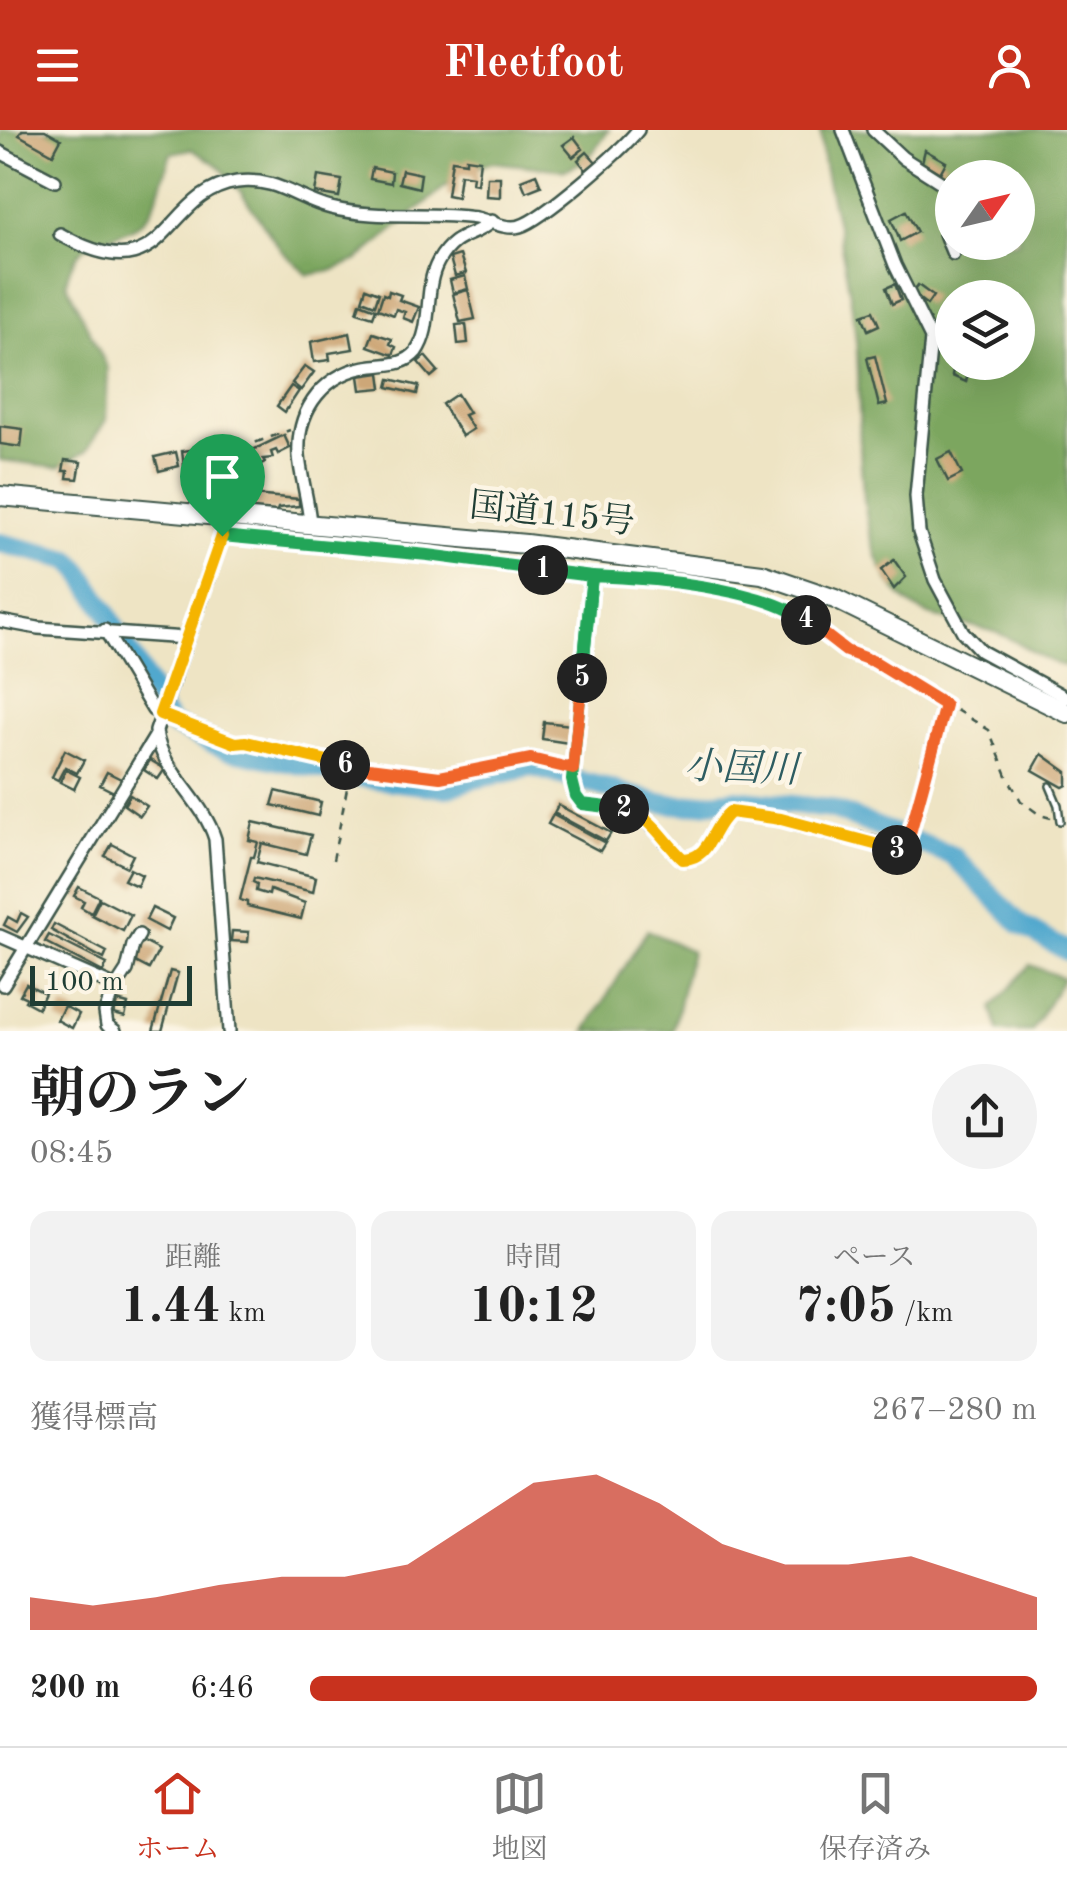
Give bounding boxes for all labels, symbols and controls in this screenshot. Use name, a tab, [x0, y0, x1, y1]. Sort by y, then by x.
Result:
icon: menu	[30, 38, 85, 93]
icon: person	[982, 38, 1037, 93]
text: Fleetfoot	[443, 42, 624, 87]
north arrow	[935, 160, 1035, 260]
map controls	[935, 160, 1035, 380]
button: layers	[935, 280, 1035, 380]
pin	[180, 434, 265, 537]
icon: arrive	[195, 449, 250, 504]
street label: 国道115号	[468, 486, 637, 541]
pin: 1	[518, 545, 568, 595]
text: 1	[535, 556, 551, 584]
pin: 4	[781, 595, 831, 645]
text: 4	[798, 606, 814, 634]
pin: 5	[557, 653, 607, 703]
text: 5	[574, 664, 590, 692]
pin: 6	[320, 740, 370, 790]
water label: 小国川	[683, 746, 803, 791]
text: 6	[337, 751, 353, 779]
pin: 2	[599, 784, 649, 834]
text: 2	[616, 795, 632, 823]
pin: 3	[872, 825, 922, 875]
text: 3	[889, 836, 905, 864]
scale bar	[30, 961, 192, 1006]
text: 100 m	[45, 969, 124, 997]
button: share	[932, 1064, 1037, 1169]
text: 朝のラン	[30, 1069, 250, 1124]
text: 08:45	[30, 1138, 113, 1170]
text: 距離	[165, 1245, 221, 1273]
text: 時間	[505, 1245, 562, 1273]
text: ペース	[833, 1245, 915, 1273]
text: 1.44	[120, 1283, 221, 1333]
text: 10:12	[468, 1283, 598, 1333]
text: 7:05	[795, 1283, 896, 1333]
text: km	[221, 1300, 266, 1328]
text: /km	[896, 1300, 953, 1328]
text: 267–280 m	[871, 1395, 1037, 1427]
text: 獲得標高	[30, 1404, 158, 1436]
text: 200 m	[30, 1673, 120, 1705]
text: 6:46	[190, 1673, 255, 1705]
tab: ホーム	[136, 1766, 220, 1869]
tab: 地図	[491, 1766, 547, 1869]
tab: 保存済み	[819, 1766, 931, 1869]

